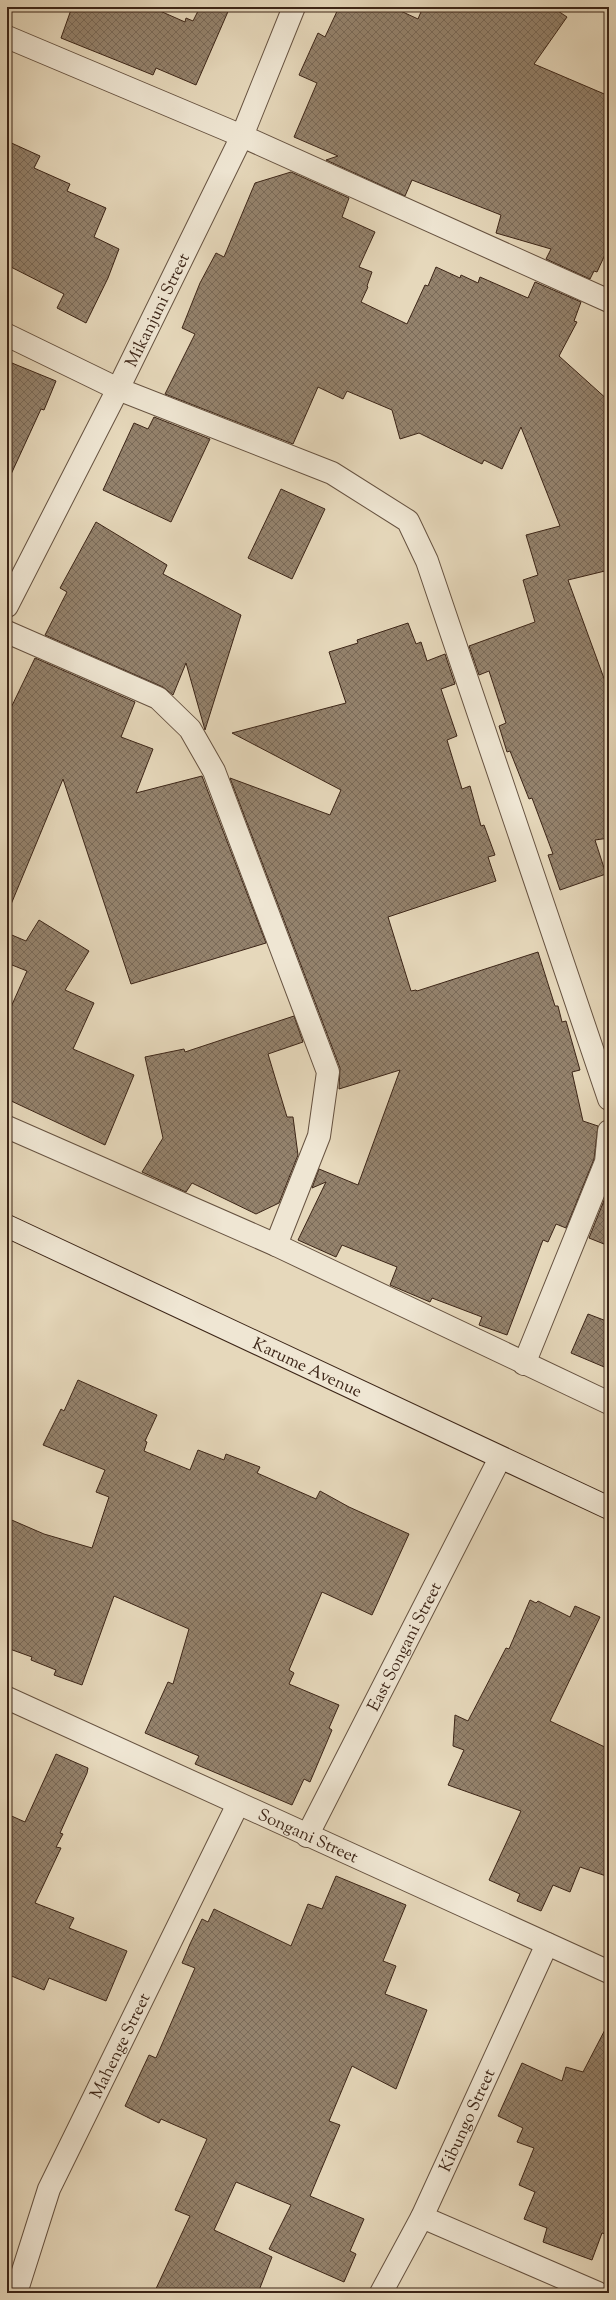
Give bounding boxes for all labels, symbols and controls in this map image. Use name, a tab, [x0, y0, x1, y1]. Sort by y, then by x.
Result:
street label: Mikanjuni Street	[121, 249, 197, 372]
street label: Karume Avenue	[248, 1333, 366, 1405]
street label: East Songani Street	[363, 1578, 449, 1716]
street label: Songani Street	[253, 1804, 362, 1870]
street label: Mahenge Street	[85, 1989, 157, 2103]
street label: Kibungo Street	[434, 2065, 502, 2176]

